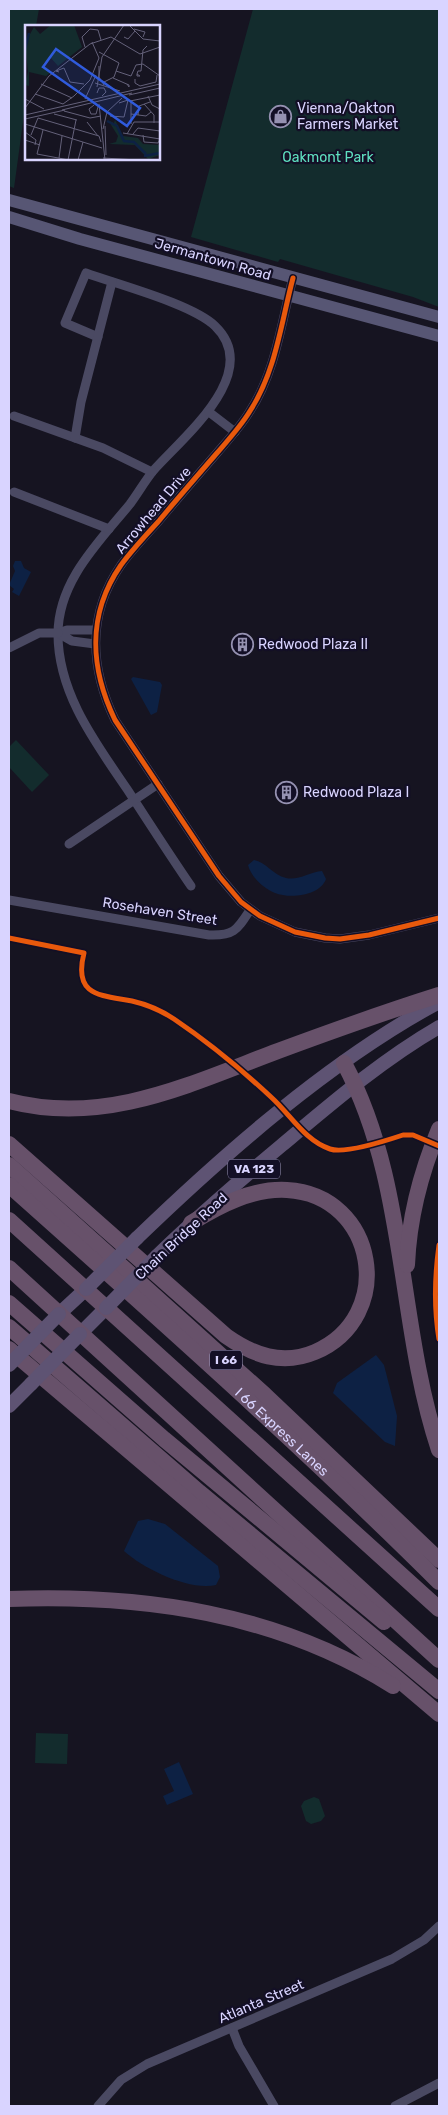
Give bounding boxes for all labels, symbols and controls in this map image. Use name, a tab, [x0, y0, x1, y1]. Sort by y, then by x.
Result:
inset map	[25, 25, 160, 160]
place label: Vienna/Oakton Farmers Market	[297, 100, 399, 133]
shop icon: Vienna/Oakton Farmers Market	[269, 104, 293, 128]
park label: Oakmont Park	[282, 149, 374, 166]
street label: Jermantown Road	[153, 235, 273, 284]
street label: Arrowhead Drive	[112, 463, 195, 557]
building icon: Redwood Plaza II	[230, 632, 254, 656]
place label: Redwood Plaza II	[258, 636, 368, 653]
building icon: Redwood Plaza I	[275, 780, 299, 804]
place label: Redwood Plaza I	[303, 784, 409, 801]
street label: Rosehaven Street	[101, 894, 219, 929]
road number: VA 123	[228, 1160, 280, 1178]
street label: Chain Bridge Road	[132, 1189, 231, 1284]
road number: I 66	[210, 1350, 242, 1370]
street label: I 66 Express Lanes	[231, 1384, 332, 1480]
street label: Atlanta Street	[216, 1976, 307, 2027]

